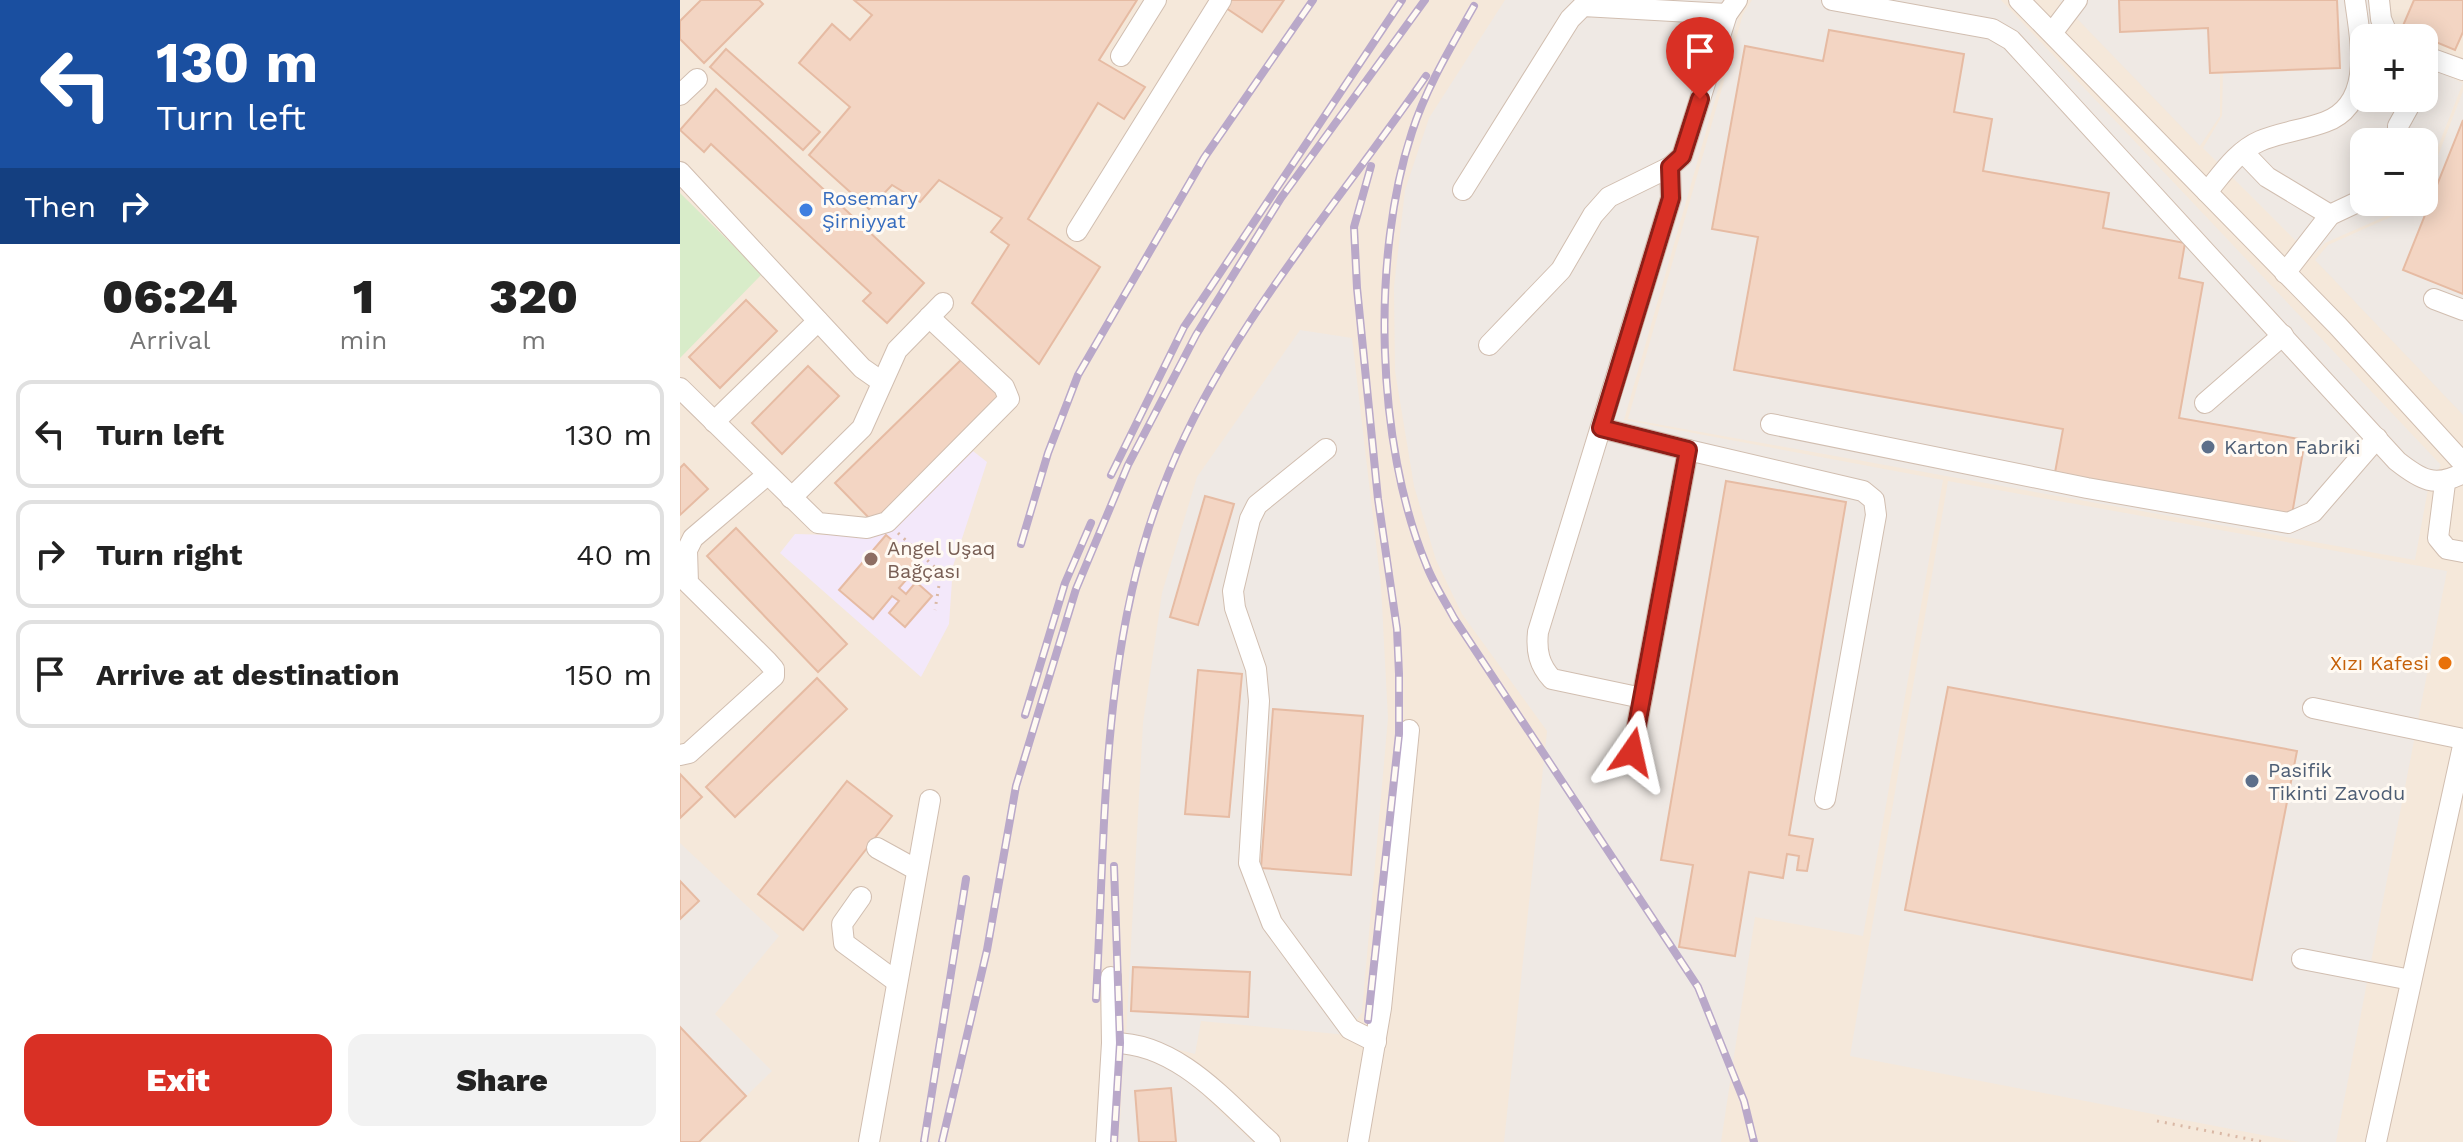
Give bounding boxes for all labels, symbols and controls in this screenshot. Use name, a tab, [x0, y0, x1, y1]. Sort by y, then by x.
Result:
pin	[1666, 17, 1734, 99]
map controls	[2350, 24, 2438, 216]
button: +	[2350, 24, 2438, 112]
icon: arrive	[1678, 29, 1722, 73]
text: 130 m	[156, 30, 318, 96]
icon: left	[24, 32, 128, 136]
text: Turn left	[156, 97, 306, 139]
button: −	[2350, 128, 2438, 216]
icon: right	[112, 184, 156, 228]
place label: Rosemary Şirniyyat	[822, 186, 919, 233]
text: Then	[24, 189, 96, 224]
marker: Rosemary Şirniyyat	[797, 201, 815, 219]
text: 06:24	[102, 268, 238, 325]
text: 1	[353, 268, 374, 325]
text: 320	[489, 268, 578, 325]
text: Arrival	[129, 325, 210, 355]
text: min	[340, 325, 387, 355]
text: m	[521, 325, 546, 355]
icon: left	[28, 412, 72, 456]
text: Turn left	[96, 417, 224, 452]
text: 130 m	[565, 417, 652, 452]
place label: Karton Fabriki	[2224, 435, 2360, 459]
marker: Karton Fabriki	[2199, 438, 2217, 456]
icon: right	[28, 532, 72, 576]
place label: Angel Uşaq Bağçası	[887, 536, 995, 583]
text: Turn right	[96, 537, 242, 572]
text: 40 m	[576, 537, 652, 572]
marker: Angel Uşaq Bağçası	[862, 550, 880, 568]
place label: Xızı Kafesi	[2330, 651, 2429, 675]
icon: arrive	[28, 652, 72, 696]
marker: Xızı Kafesi	[2436, 654, 2454, 672]
text: Arrive at destination	[96, 657, 400, 692]
text: 150 m	[565, 657, 652, 692]
position arrow	[1590, 710, 1674, 794]
place label: Pasifik Tikinti Zavodu	[2268, 758, 2405, 805]
marker: Pasifik Tikinti Zavodu	[2243, 772, 2261, 790]
button: Exit	[24, 1034, 332, 1126]
button: Share	[348, 1034, 656, 1126]

